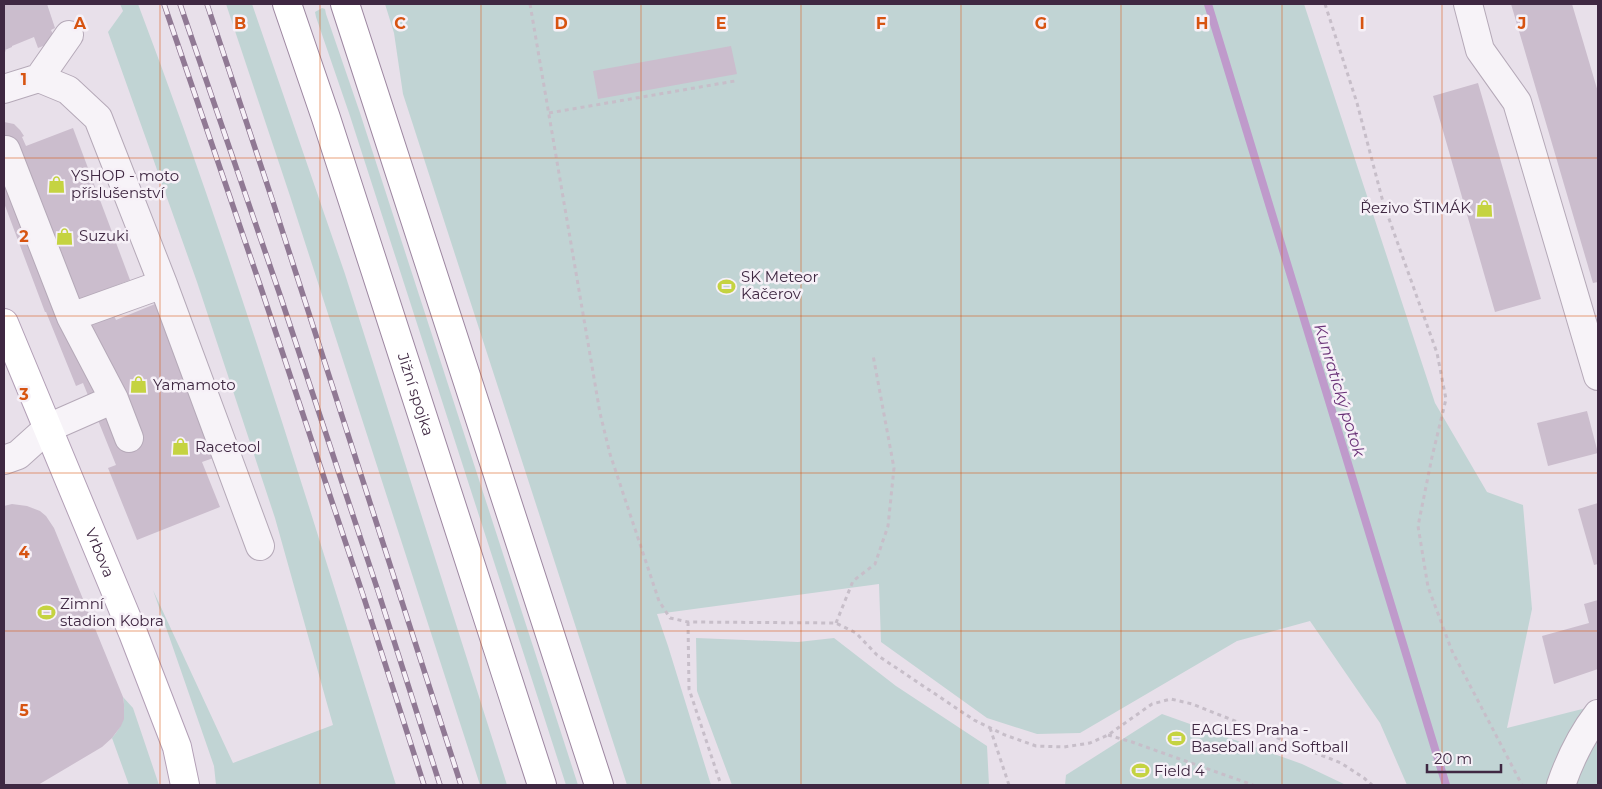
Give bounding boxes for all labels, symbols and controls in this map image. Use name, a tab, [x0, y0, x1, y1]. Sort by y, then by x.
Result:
text: A	[73, 14, 87, 33]
text: B	[234, 14, 246, 33]
text: C	[394, 14, 406, 33]
text: D	[554, 14, 568, 33]
text: E	[716, 14, 726, 33]
text: F	[876, 14, 886, 33]
text: G	[1035, 14, 1047, 33]
text: H	[1196, 14, 1208, 33]
text: I	[1359, 14, 1365, 33]
text: J	[1517, 14, 1526, 33]
text: 1	[21, 70, 27, 89]
place label: YSHOP - moto příslušenství	[71, 166, 179, 202]
shop icon: YSHOP - moto příslušenství	[47, 175, 67, 195]
place label: Řezivo ŠTIMÁK	[1360, 198, 1471, 217]
shop icon: Řezivo ŠTIMÁK	[1475, 198, 1495, 218]
shop icon: Suzuki	[55, 226, 75, 246]
place label: Suzuki	[79, 226, 129, 245]
text: 2	[19, 227, 29, 246]
place label: SK Meteor Kačerov	[741, 267, 819, 303]
sports icon: SK Meteor Kačerov	[717, 276, 737, 296]
water label: Kunratický potok	[1310, 321, 1369, 460]
street label: Jižní spojka	[393, 349, 438, 438]
shop icon: Yamamoto	[129, 375, 149, 395]
place label: Yamamoto	[153, 375, 236, 394]
text: 3	[18, 385, 29, 404]
shop icon: Racetool	[171, 437, 191, 457]
place label: Racetool	[195, 437, 261, 456]
street label: Vrbova	[81, 525, 119, 580]
text: 4	[18, 543, 30, 562]
place label: Zimní stadion Kobra	[60, 594, 164, 630]
sports icon: Zimní stadion Kobra	[36, 603, 56, 623]
text: 5	[19, 701, 29, 720]
place label: EAGLES Praha - Baseball and Softball	[1191, 720, 1348, 756]
sports icon: EAGLES Praha - Baseball and Softball	[1167, 729, 1187, 749]
scale bar	[1427, 742, 1501, 774]
text: 20 m	[1434, 749, 1472, 768]
sports icon: Field 4	[1130, 761, 1150, 781]
place label: Field 4	[1154, 761, 1205, 780]

